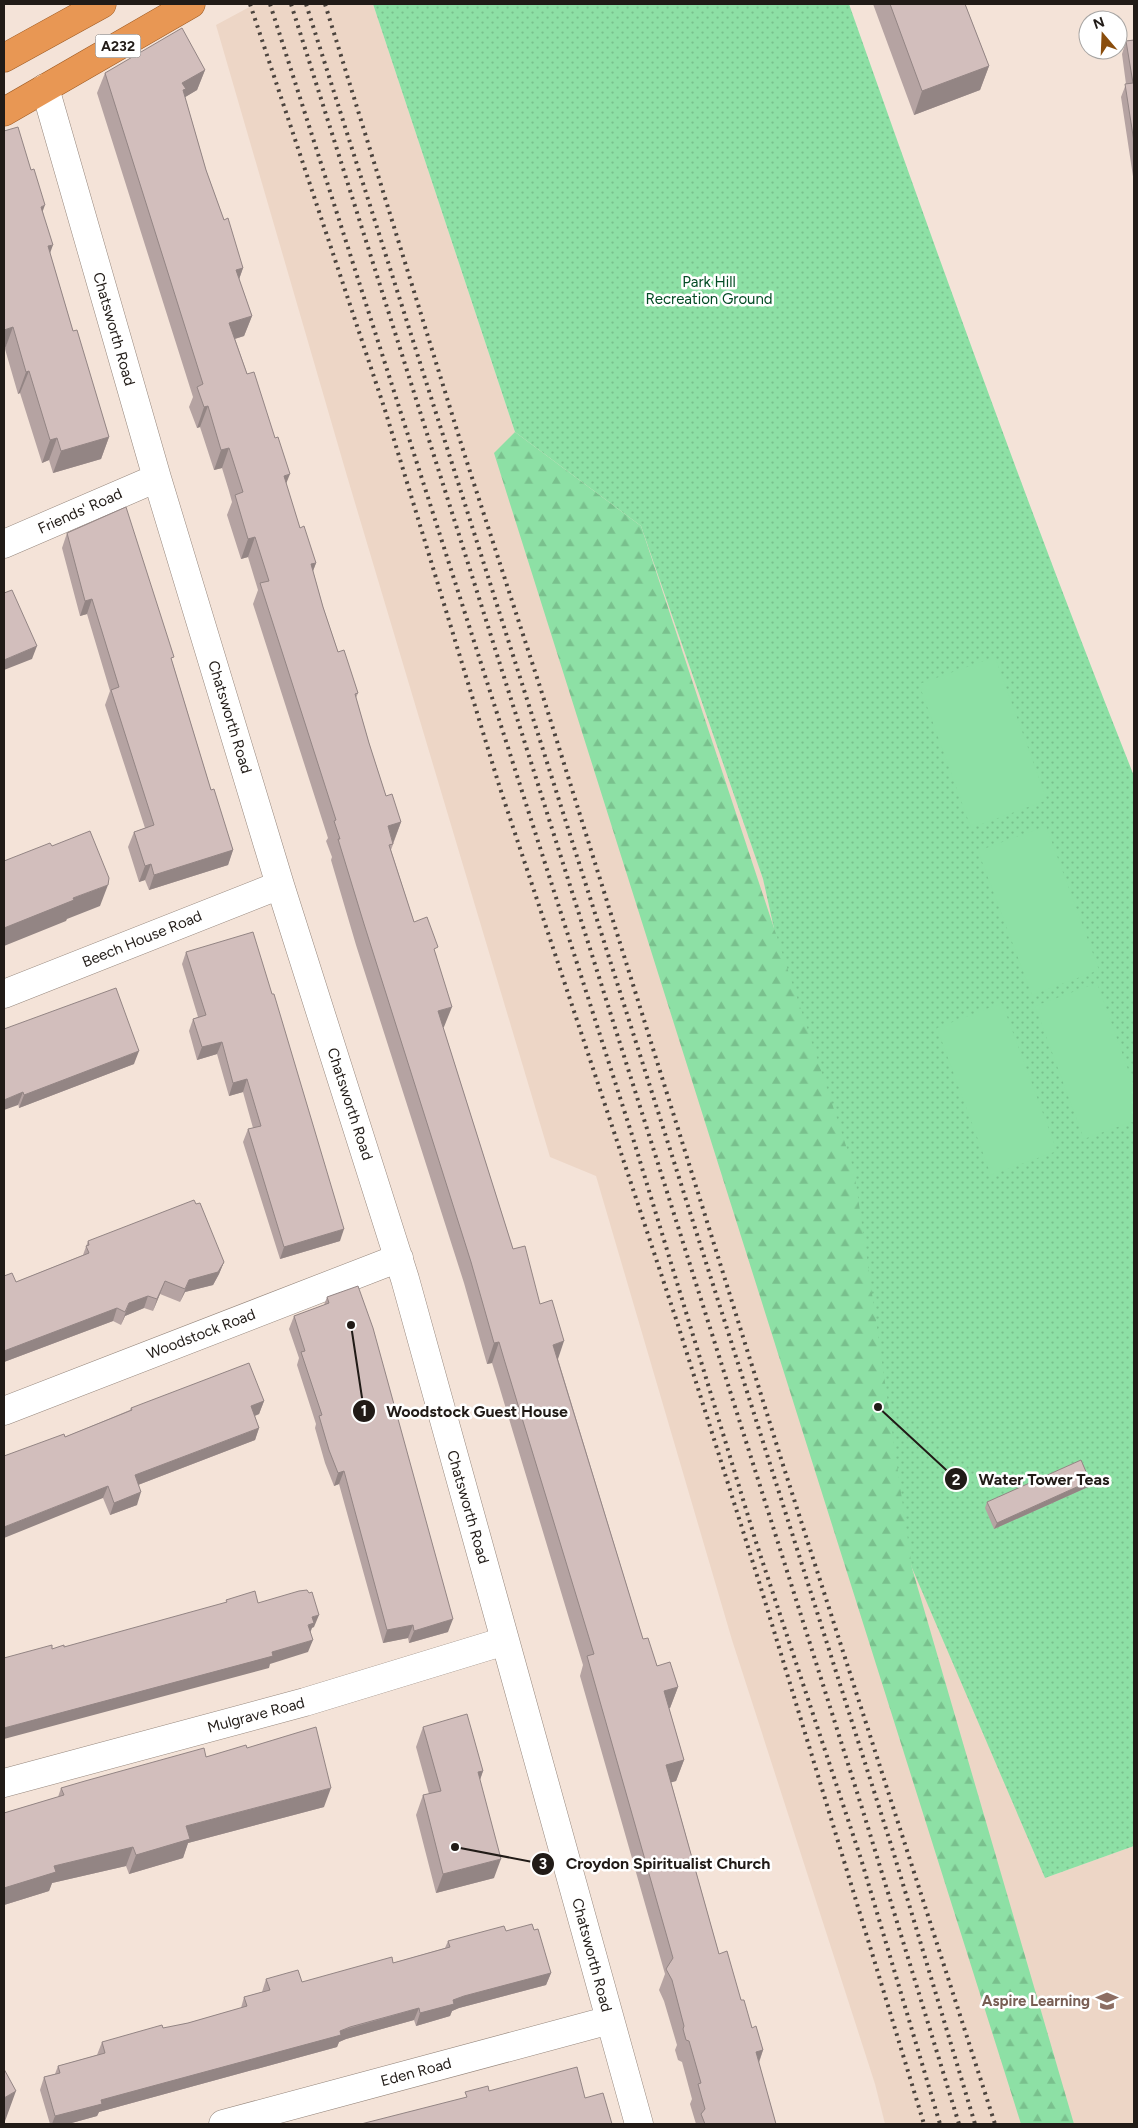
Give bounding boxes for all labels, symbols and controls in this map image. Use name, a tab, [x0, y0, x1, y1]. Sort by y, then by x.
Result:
north arrow	[1078, 10, 1128, 60]
text: N	[1091, 13, 1107, 33]
road number: A232	[96, 34, 140, 58]
street label: Chatsworth Road	[89, 270, 139, 388]
park label: Park Hill Recreation Ground	[645, 273, 773, 308]
street label: Friends' Road	[35, 484, 125, 538]
street label: Chatsworth Road	[204, 658, 256, 776]
street label: Beech House Road	[80, 907, 204, 971]
street label: Chatsworth Road	[323, 1046, 377, 1162]
street label: Woodstock Road	[144, 1305, 258, 1363]
callout: Woodstock Guest House	[351, 1395, 578, 1426]
text: 1	[361, 1402, 367, 1420]
text: Woodstock Guest House	[386, 1402, 568, 1421]
street label: Chatsworth Road	[443, 1448, 493, 1566]
callout: Water Tower Teas	[943, 1464, 1119, 1495]
text: Water Tower Teas	[979, 1470, 1110, 1489]
text: 2	[952, 1471, 961, 1489]
street label: Mulgrave Road	[205, 1693, 307, 1737]
callout: Croydon Spiritualist Church	[531, 1848, 780, 1879]
text: Croydon Spiritualist Church	[566, 1854, 770, 1873]
text: 3	[539, 1855, 547, 1873]
street label: Chatsworth Road	[568, 1896, 616, 2014]
school or university icon: Aspire Learning	[1094, 1988, 1120, 2014]
place label: Aspire Learning	[982, 1992, 1090, 2010]
street label: Eden Road	[379, 2054, 453, 2090]

